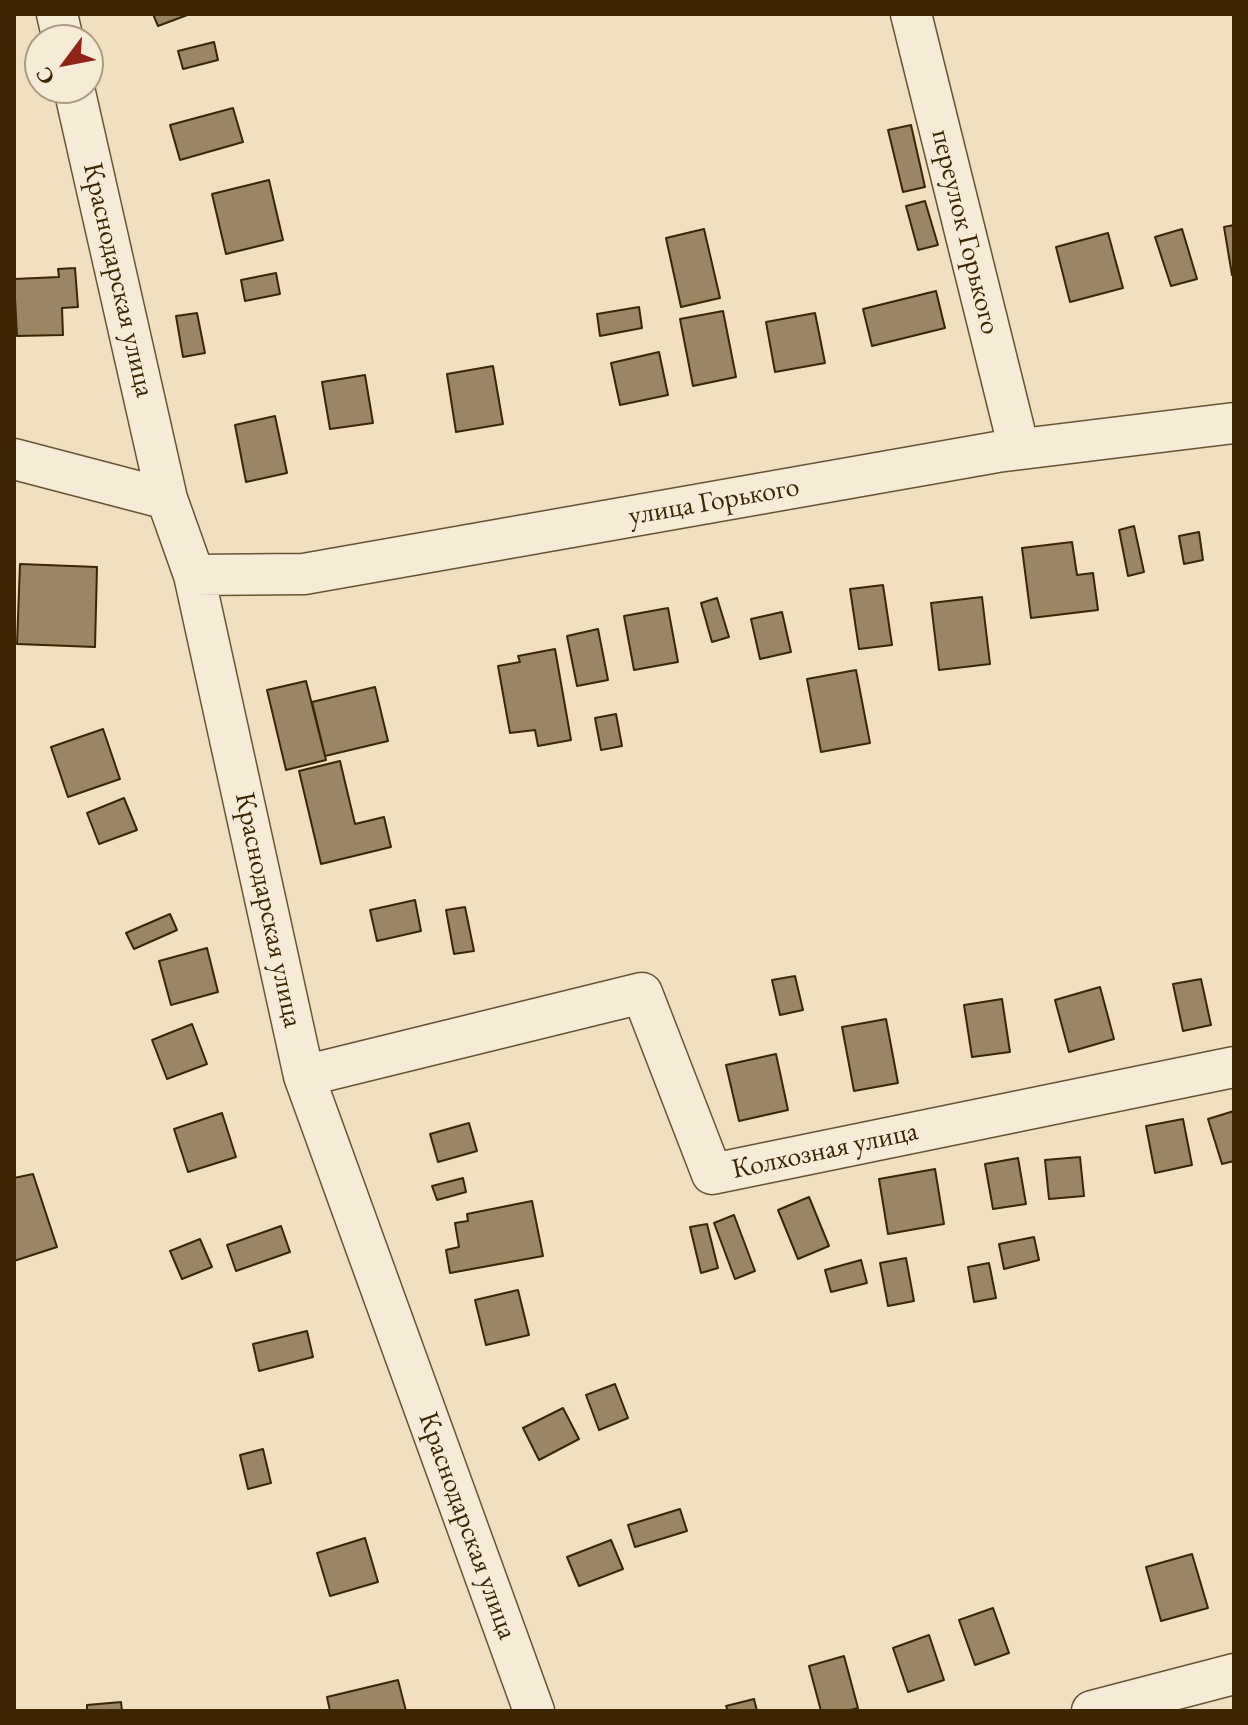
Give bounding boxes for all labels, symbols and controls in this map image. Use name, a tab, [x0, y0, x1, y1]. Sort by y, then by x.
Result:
north arrow	[24, 24, 104, 104]
text: С	[28, 62, 61, 90]
street label: переулок Горького	[923, 126, 1007, 338]
street label: Краснодарская улица	[75, 160, 161, 400]
street label: улица Горького	[626, 470, 802, 534]
street label: Краснодарская улица	[227, 789, 309, 1031]
street label: Колхозная улица	[729, 1115, 921, 1187]
street label: Краснодарская улица	[410, 1408, 524, 1644]

